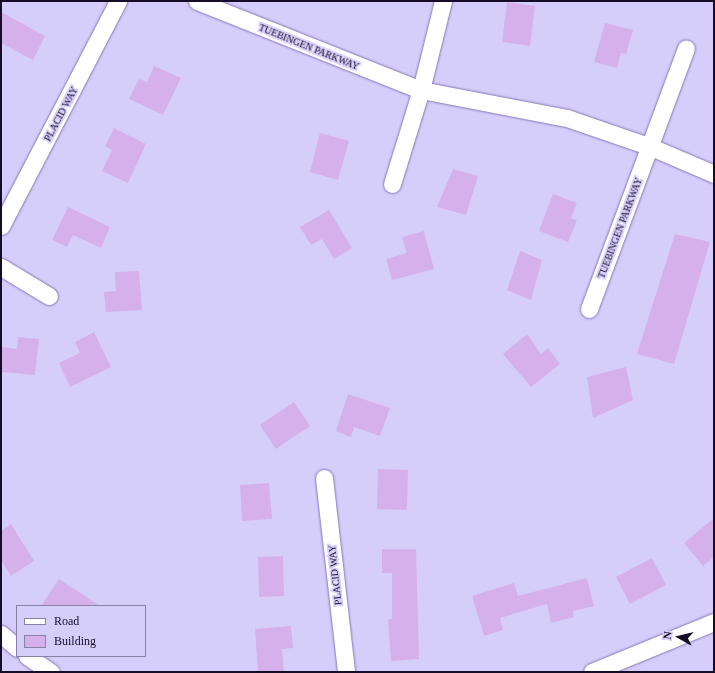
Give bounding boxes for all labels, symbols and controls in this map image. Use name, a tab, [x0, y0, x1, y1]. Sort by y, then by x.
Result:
street label: TUEBINGEN PARKWAY	[257, 21, 361, 73]
street label: PLACID WAY	[42, 84, 80, 144]
street label: TUEBINGEN PARKWAY	[595, 176, 645, 280]
street label: PLACID WAY	[326, 544, 344, 606]
legend	[16, 605, 146, 657]
text: Road	[54, 614, 79, 628]
north arrow	[659, 617, 699, 657]
text: N	[661, 631, 674, 640]
text: Building	[54, 634, 96, 648]

